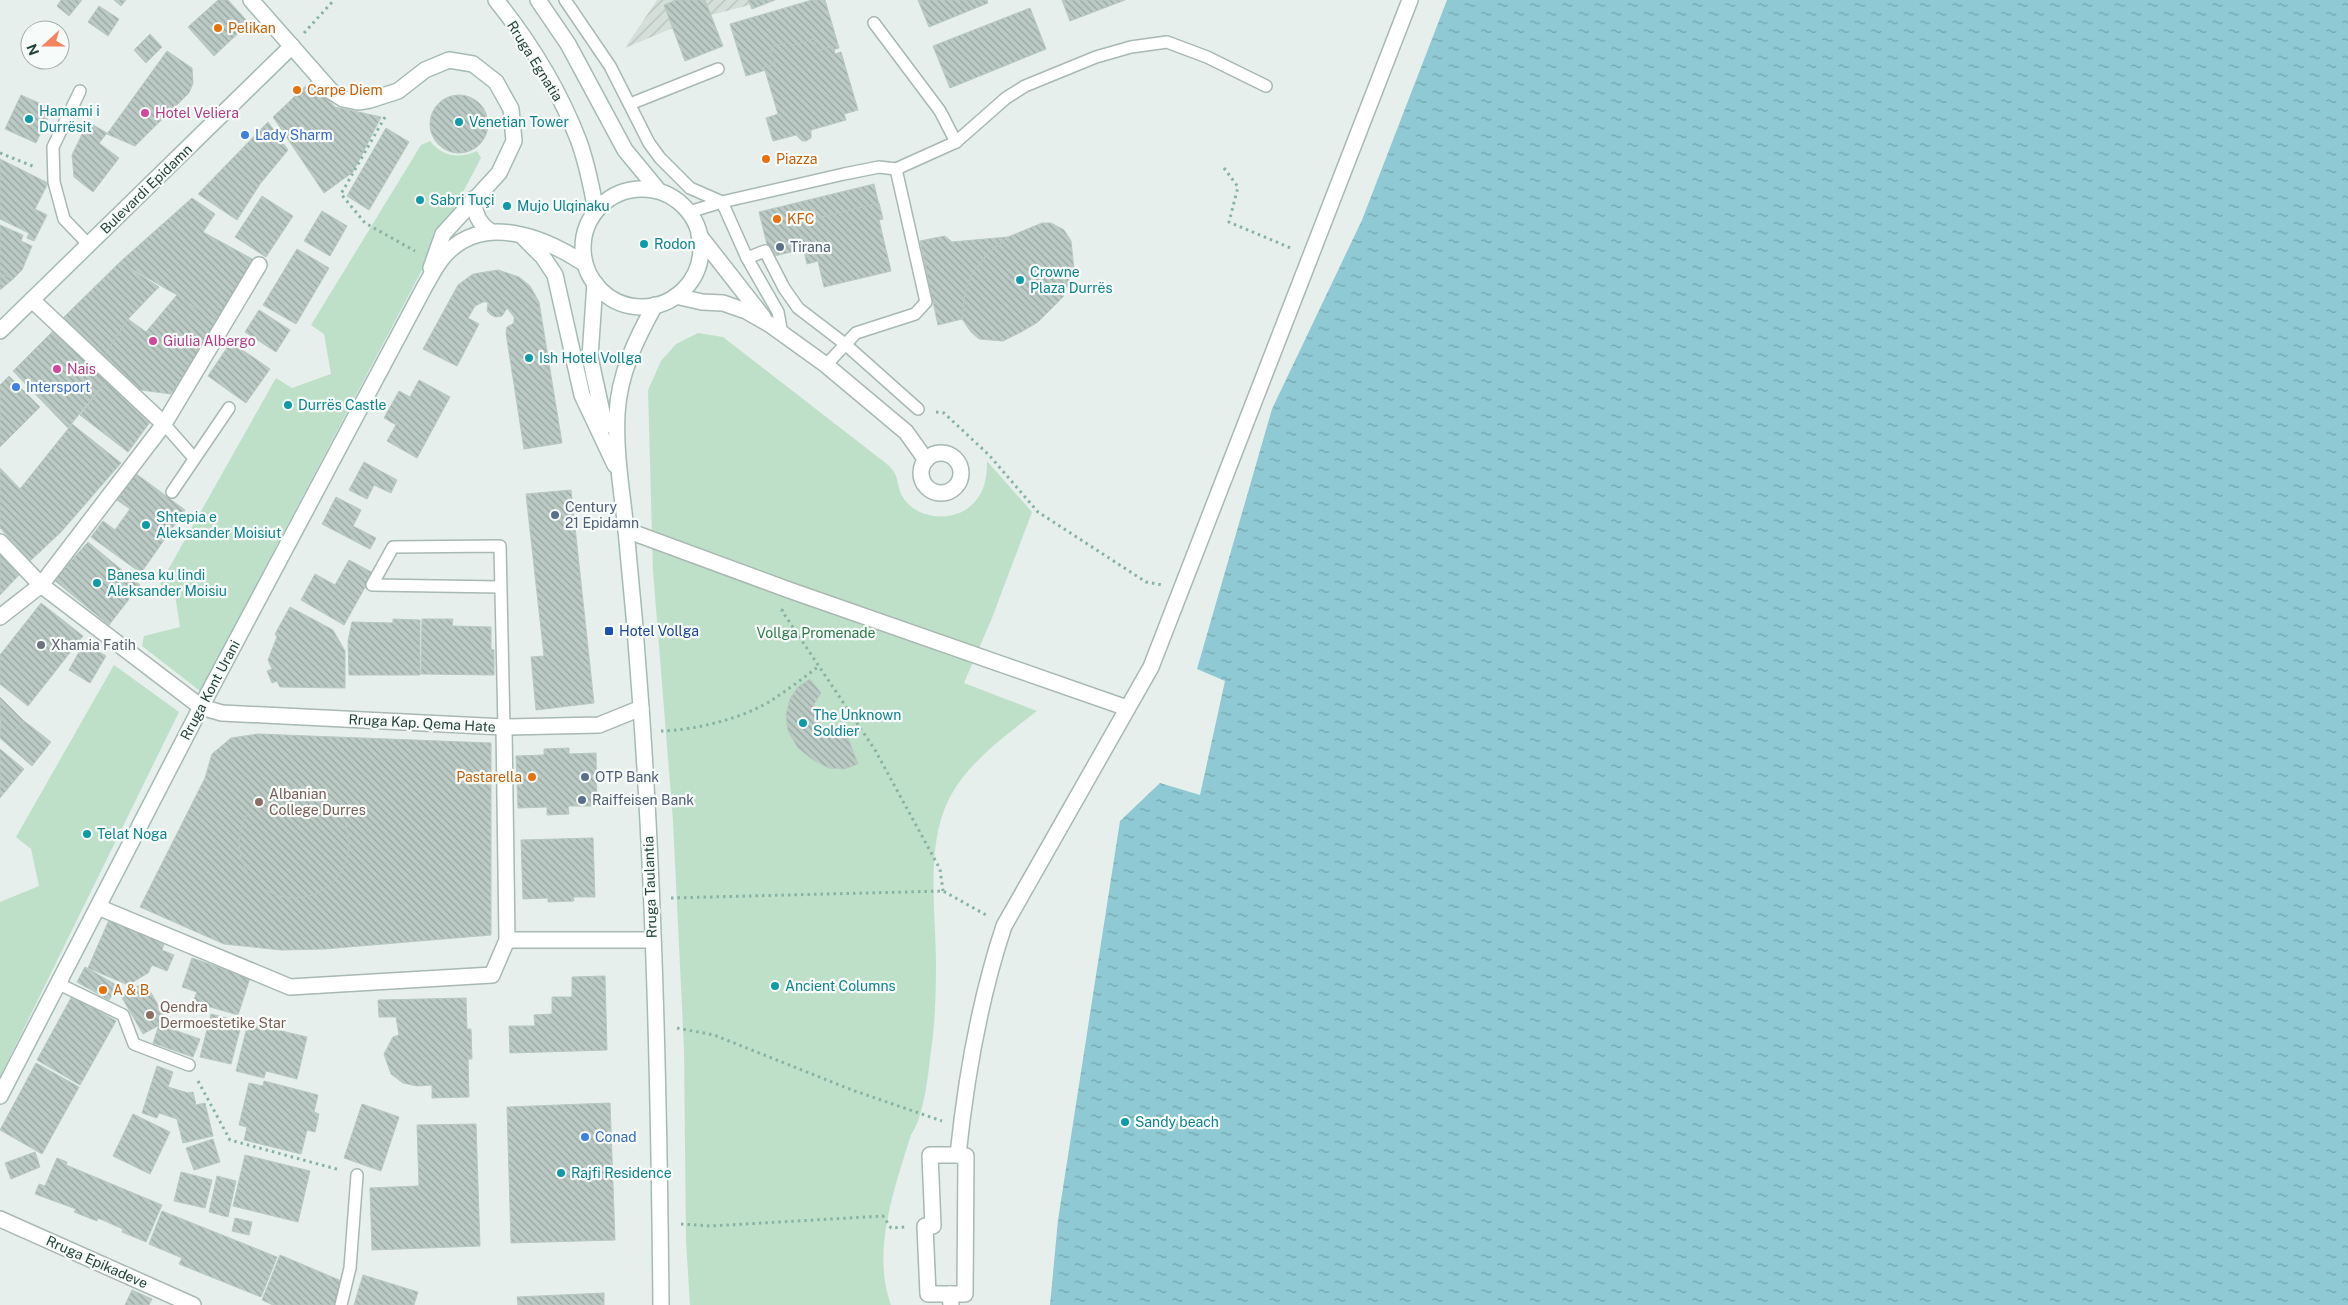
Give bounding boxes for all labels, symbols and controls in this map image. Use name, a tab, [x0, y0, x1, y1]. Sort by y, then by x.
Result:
street label: Rruga Egnatia	[504, 18, 566, 104]
north arrow	[20, 20, 70, 70]
place label: Pelikan	[228, 20, 276, 36]
marker: Pelikan	[212, 22, 224, 34]
text: N	[23, 42, 42, 58]
place label: Carpe Diem	[307, 82, 383, 98]
marker: Carpe Diem	[291, 84, 303, 96]
place label: Hamami i Durrësit	[39, 103, 100, 135]
place label: Hotel Veliera	[155, 105, 239, 121]
marker: Hotel Veliera	[139, 107, 151, 119]
marker: Hamami i Durrësit	[23, 113, 35, 125]
place label: Venetian Tower	[469, 114, 569, 130]
marker: Venetian Tower	[453, 116, 465, 128]
place label: Lady Sharm	[255, 127, 333, 143]
marker: Lady Sharm	[239, 129, 251, 141]
street label: Bulevardi Epidamn	[97, 141, 195, 237]
place label: Piazza	[776, 151, 818, 167]
marker: Piazza	[760, 153, 772, 165]
place label: Sabri Tuçi	[430, 192, 495, 208]
marker: Sabri Tuçi	[414, 194, 426, 206]
place label: Mujo Ulqinaku	[517, 198, 610, 214]
marker: Mujo Ulqinaku	[501, 200, 513, 212]
place label: KFC	[787, 211, 815, 227]
marker: KFC	[771, 213, 783, 225]
place label: Rodon	[654, 236, 696, 252]
marker: Rodon	[638, 238, 650, 250]
place label: Tirana	[790, 239, 831, 255]
marker: Tirana	[774, 241, 786, 253]
place label: Crowne Plaza Durrës	[1030, 264, 1112, 296]
marker: Crowne Plaza Durrës	[1014, 274, 1026, 286]
place label: Giulia Albergo	[163, 333, 256, 349]
marker: Giulia Albergo	[147, 335, 159, 347]
place label: Ish Hotel Vollga	[539, 350, 642, 366]
marker: Ish Hotel Vollga	[523, 352, 535, 364]
place label: Nais	[67, 361, 96, 377]
marker: Nais	[51, 363, 63, 375]
place label: Intersport	[26, 379, 90, 395]
marker: Intersport	[10, 381, 22, 393]
place label: Durrës Castle	[298, 397, 387, 413]
marker: Durrës Castle	[282, 399, 294, 411]
place label: Century 21 Epidamn	[565, 499, 639, 531]
place label: Shtepia e Aleksander Moisiut	[156, 509, 281, 541]
marker: Century 21 Epidamn	[549, 509, 561, 521]
marker: Shtepia e Aleksander Moisiut	[140, 519, 152, 531]
place label: Banesa ku lindi Aleksander Moisiu	[107, 567, 227, 599]
marker: Banesa ku lindi Aleksander Moisiu	[91, 577, 103, 589]
place label: Hotel Vollga	[619, 623, 699, 639]
marker: Hotel Vollga	[603, 625, 615, 637]
park label: Vollga Promenade	[756, 625, 876, 641]
place label: Xhamia Fatih	[51, 637, 136, 653]
street label: Rruga Kont Urani	[177, 637, 243, 743]
marker: Xhamia Fatih	[35, 639, 47, 651]
place label: The Unknown Soldier	[813, 707, 901, 739]
street label: Rruga Kap. Qema Hate	[348, 711, 496, 735]
marker: The Unknown Soldier	[797, 717, 809, 729]
place label: Pastarella	[456, 769, 522, 785]
place label: OTP Bank	[595, 769, 659, 785]
marker: Pastarella	[526, 771, 538, 783]
marker: OTP Bank	[579, 771, 591, 783]
place label: Albanian College Durres	[269, 786, 366, 818]
place label: Raiffeisen Bank	[592, 792, 694, 808]
marker: Raiffeisen Bank	[576, 794, 588, 806]
marker: Albanian College Durres	[253, 796, 265, 808]
place label: Telat Noga	[97, 826, 167, 842]
marker: Telat Noga	[81, 828, 93, 840]
street label: Rruga Taulantia	[640, 836, 660, 938]
place label: Ancient Columns	[785, 978, 896, 994]
marker: Ancient Columns	[769, 980, 781, 992]
place label: A & B	[113, 982, 149, 998]
marker: A & B	[97, 984, 109, 996]
place label: Qendra Dermoestetike Star	[160, 999, 286, 1031]
marker: Qendra Dermoestetike Star	[144, 1009, 156, 1021]
place label: Sandy beach	[1135, 1114, 1219, 1130]
marker: Sandy beach	[1119, 1116, 1131, 1128]
place label: Conad	[595, 1129, 637, 1145]
marker: Conad	[579, 1131, 591, 1143]
place label: Rajfi Residence	[571, 1165, 672, 1181]
marker: Rajfi Residence	[555, 1167, 567, 1179]
street label: Rruga Epikadeve	[44, 1232, 150, 1292]

